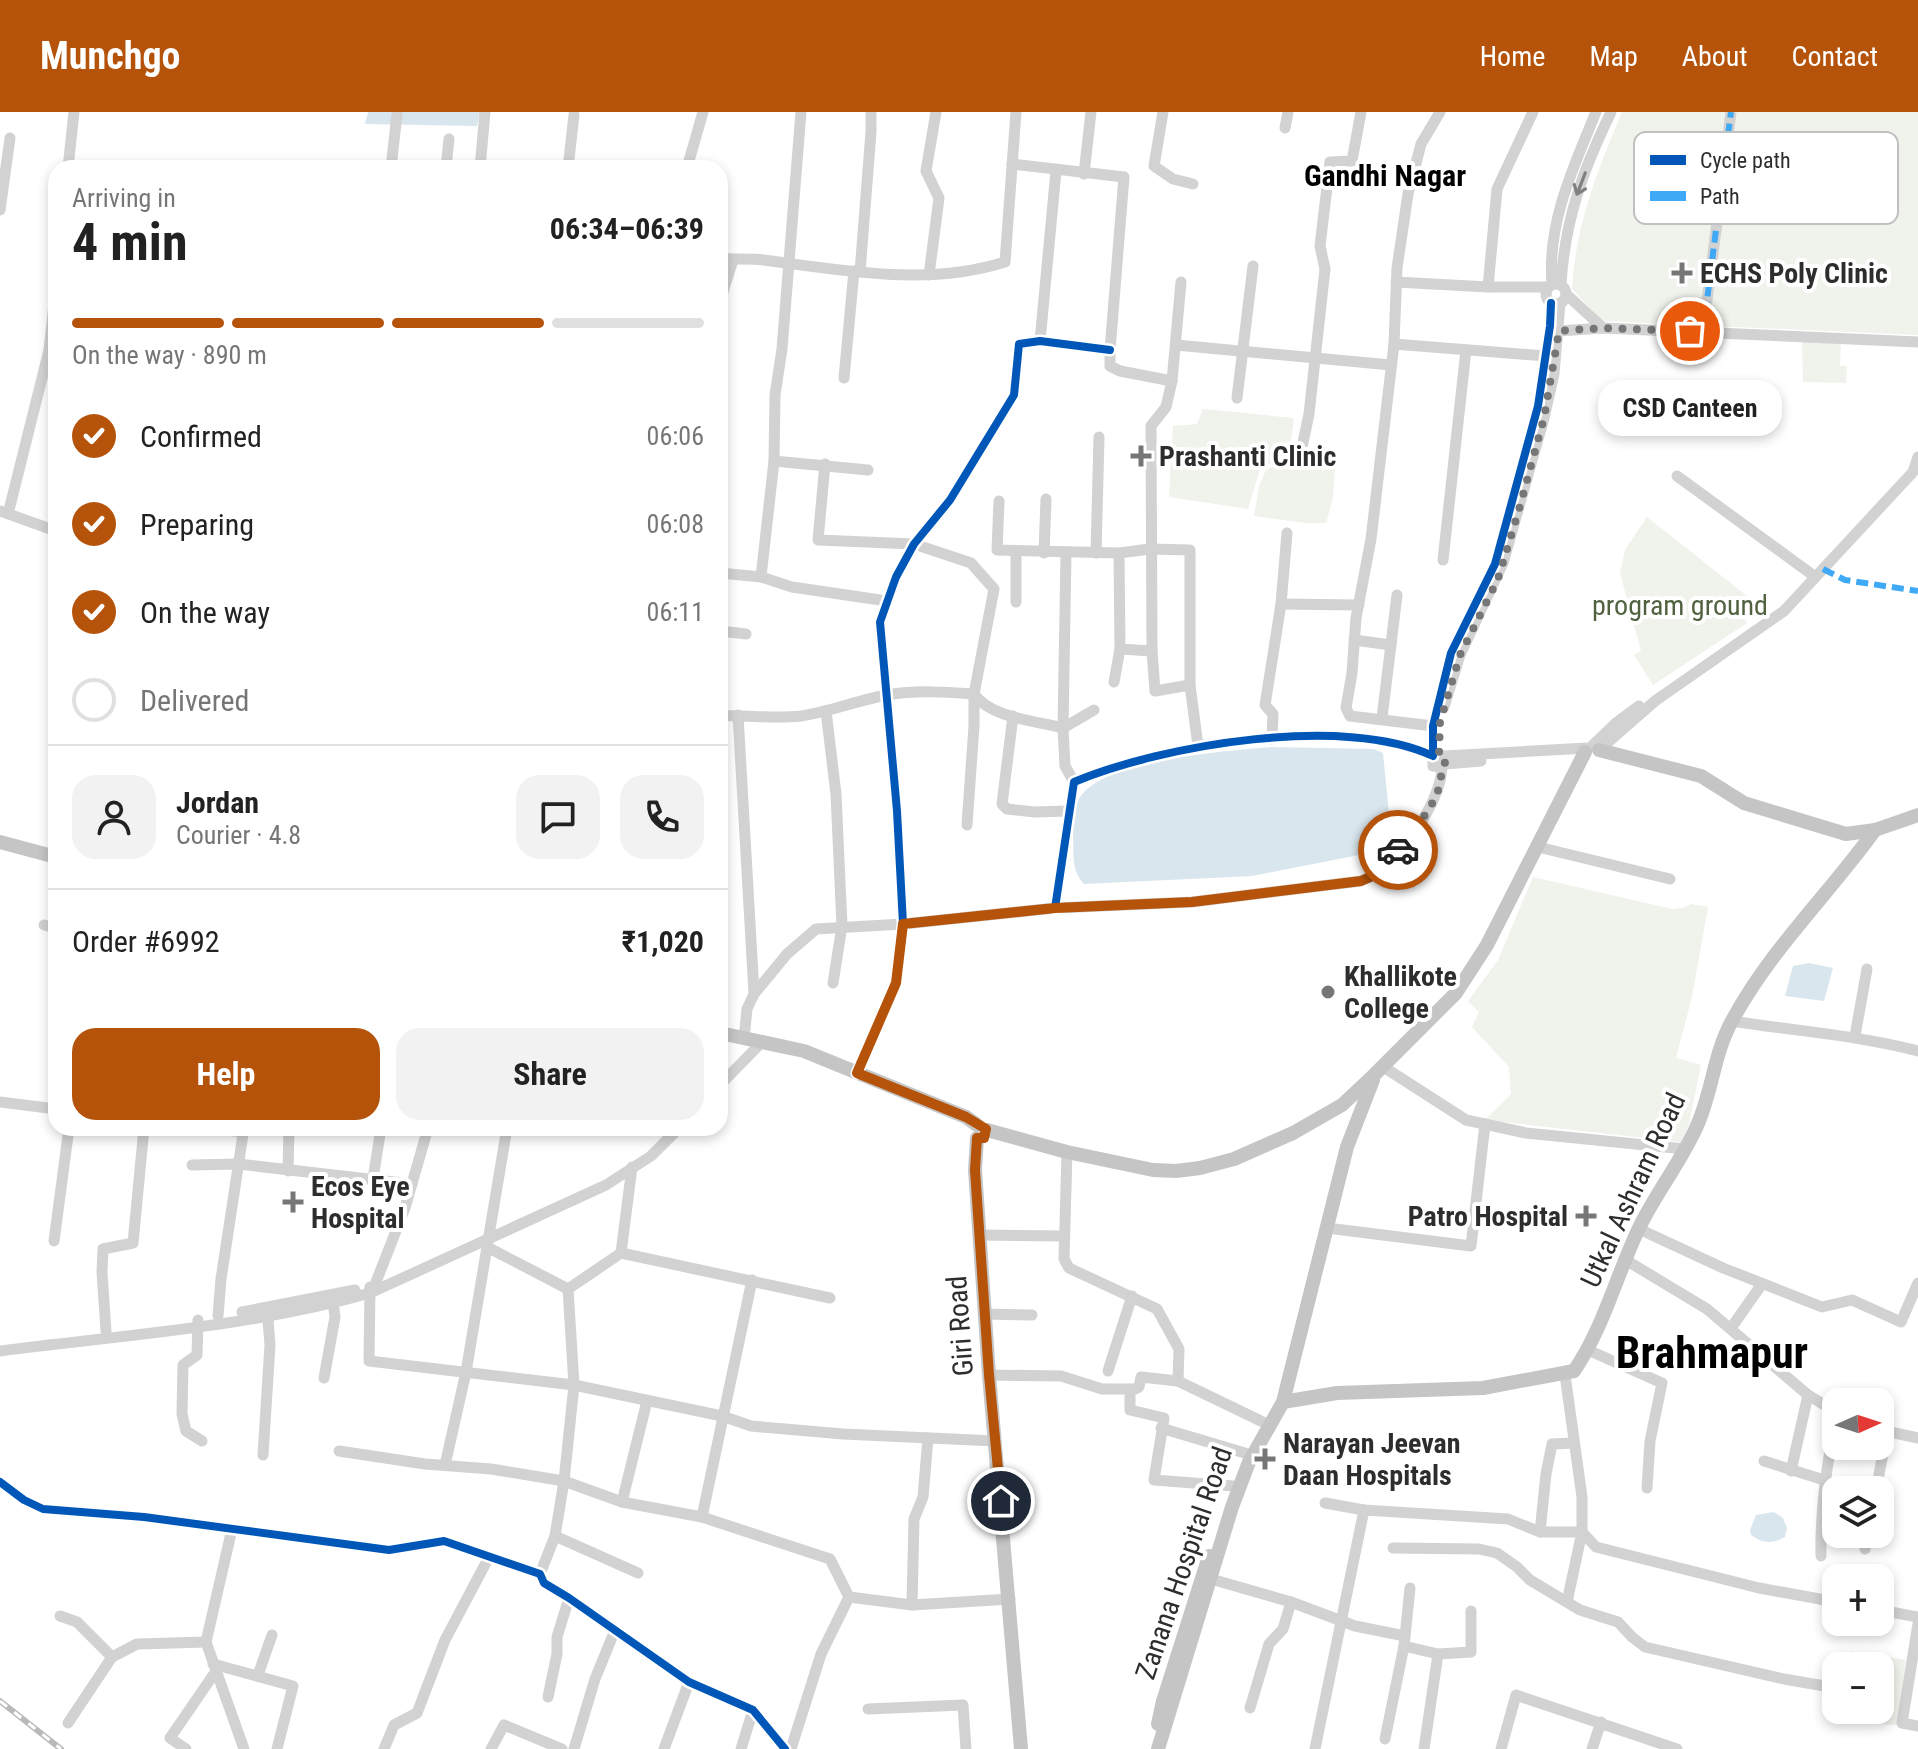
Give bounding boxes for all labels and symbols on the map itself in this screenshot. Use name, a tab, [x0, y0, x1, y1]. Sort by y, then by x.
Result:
legend	[1634, 132, 1898, 224]
text: Cycle path	[1700, 148, 1791, 173]
district label: Gandhi Nagar	[1304, 158, 1466, 193]
one-way arrow	[1573, 171, 1587, 196]
text: Path	[1700, 184, 1740, 209]
place label: ECHS Poly Clinic	[1700, 257, 1888, 290]
marker: ECHS Poly Clinic	[1671, 262, 1693, 284]
pin	[1656, 297, 1724, 365]
callout: CSD Canteen	[1598, 379, 1782, 435]
place label: Prashanti Clinic	[1159, 440, 1336, 473]
marker: Prashanti Clinic	[1130, 445, 1152, 467]
park label: program ground	[1592, 589, 1768, 622]
courier	[1358, 810, 1438, 890]
place label: Khallikote College	[1344, 960, 1457, 1025]
marker: Khallikote College	[1319, 983, 1337, 1001]
street label: Utkal Ashram Road	[1574, 1088, 1692, 1292]
place label: Ecos Eye Hospital	[311, 1170, 410, 1235]
marker: Ecos Eye Hospital	[282, 1191, 304, 1213]
place label: Patro Hospital	[1408, 1200, 1568, 1233]
marker: Patro Hospital	[1575, 1205, 1597, 1227]
street label: Giri Road	[940, 1275, 980, 1377]
district label: Brahmapur	[1616, 1327, 1808, 1379]
north arrow	[1822, 1388, 1894, 1460]
place label: Narayan Jeevan Daan Hospitals	[1283, 1427, 1461, 1492]
street label: Zanana Hospital Road	[1129, 1442, 1239, 1684]
marker: Narayan Jeevan Daan Hospitals	[1254, 1448, 1276, 1470]
pin	[967, 1467, 1035, 1535]

